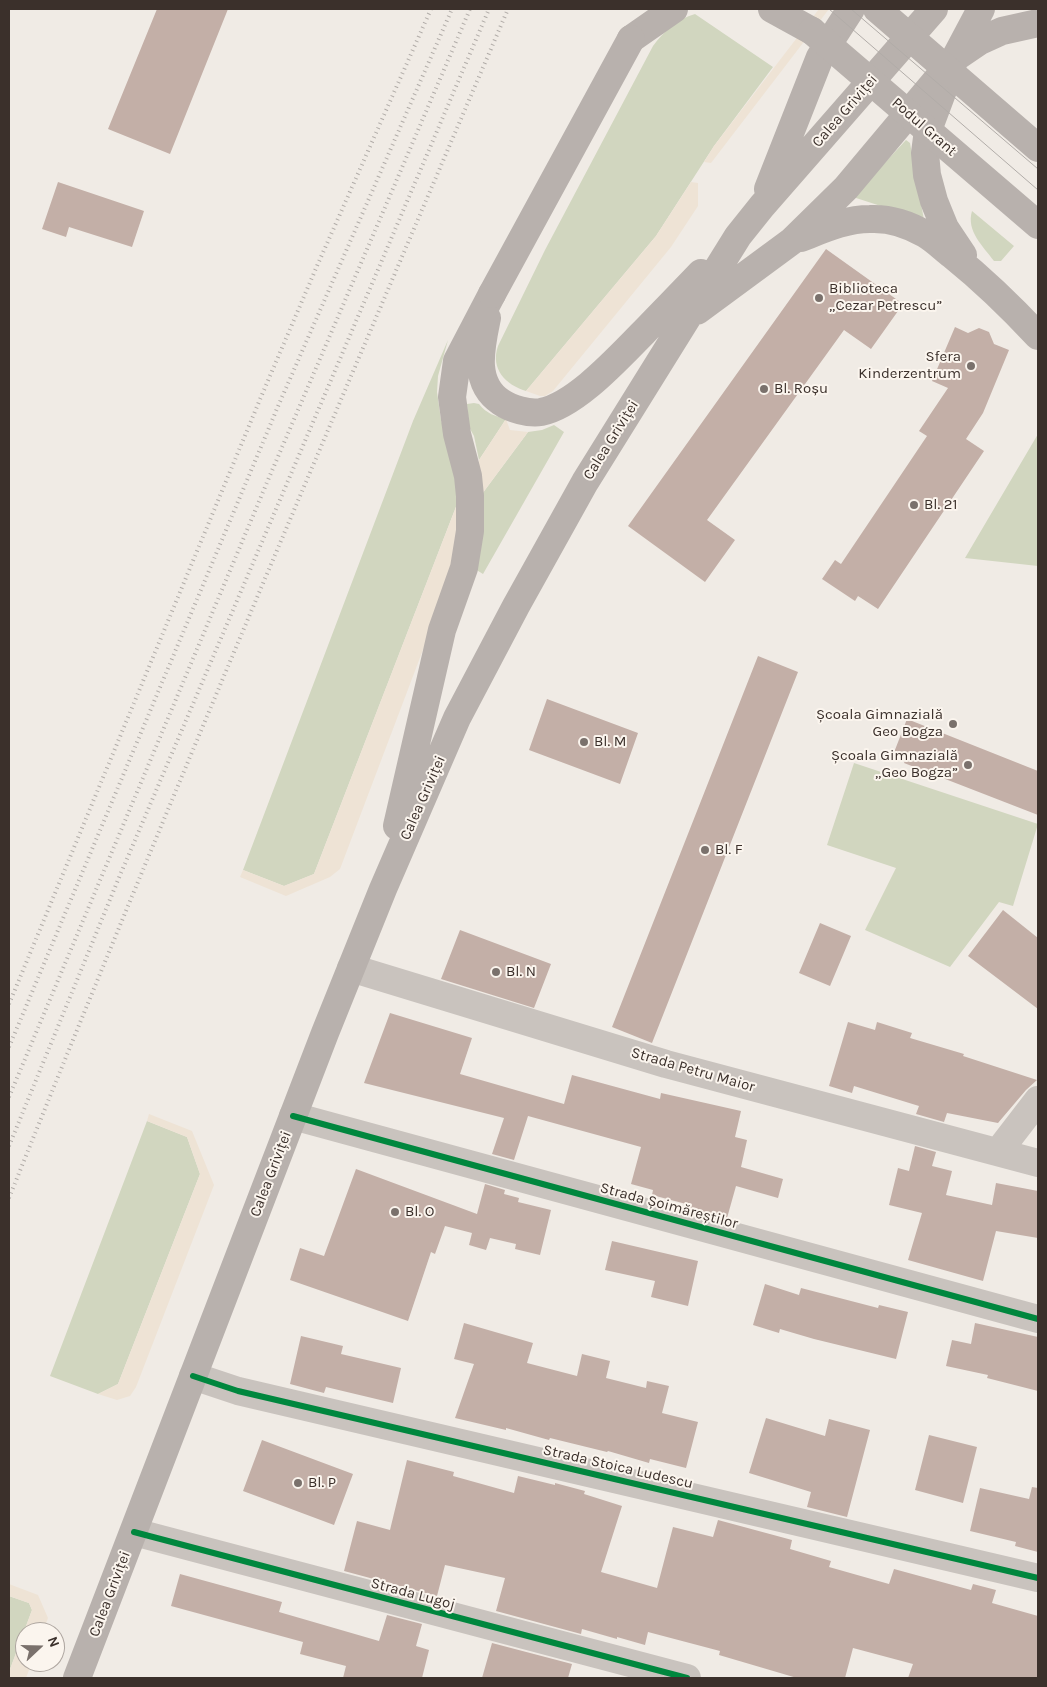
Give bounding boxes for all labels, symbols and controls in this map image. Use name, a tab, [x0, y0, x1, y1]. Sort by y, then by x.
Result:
street label: Calea Griviței	[809, 71, 881, 151]
street label: Podul Grant	[888, 94, 960, 160]
place label: Biblioteca „Cezar Petrescu”	[829, 280, 942, 315]
marker: Biblioteca „Cezar Petrescu”	[813, 292, 825, 304]
place label: Sfera Kinderzentrum	[858, 348, 961, 383]
marker: Sfera Kinderzentrum	[965, 360, 977, 372]
place label: Bl. Roșu	[774, 380, 828, 398]
marker: Bl. Roșu	[758, 383, 770, 395]
street label: Calea Griviței	[579, 397, 643, 483]
place label: Bl. 21	[924, 496, 957, 514]
marker: Bl. 21	[908, 499, 920, 511]
place label: Școala Gimnazială Geo Bogza	[816, 706, 943, 741]
marker: Școala Gimnazială Geo Bogza	[947, 718, 959, 730]
place label: Bl. M	[594, 733, 626, 751]
marker: Bl. M	[578, 736, 590, 748]
place label: Școala Gimnazială „Geo Bogza”	[831, 747, 958, 782]
street label: Calea Griviței	[396, 753, 450, 843]
marker: Școala Gimnazială „Geo Bogza”	[962, 759, 974, 771]
place label: Bl. F	[715, 841, 743, 859]
marker: Bl. F	[699, 844, 711, 856]
place label: Bl. N	[506, 963, 536, 981]
marker: Bl. N	[490, 966, 502, 978]
street label: Strada Petru Maior	[629, 1044, 757, 1096]
street label: Calea Griviței	[246, 1129, 296, 1219]
street label: Strada Șoimăreștilor	[598, 1179, 740, 1233]
place label: Bl. O	[405, 1203, 434, 1221]
marker: Bl. O	[389, 1206, 401, 1218]
street label: Strada Stoica Ludescu	[541, 1441, 695, 1493]
place label: Bl. P	[308, 1474, 336, 1492]
marker: Bl. P	[292, 1477, 304, 1489]
street label: Calea Griviței	[85, 1549, 135, 1639]
street label: Strada Lugoj	[369, 1574, 457, 1614]
north arrow	[15, 1622, 65, 1672]
text: N	[44, 1634, 63, 1650]

